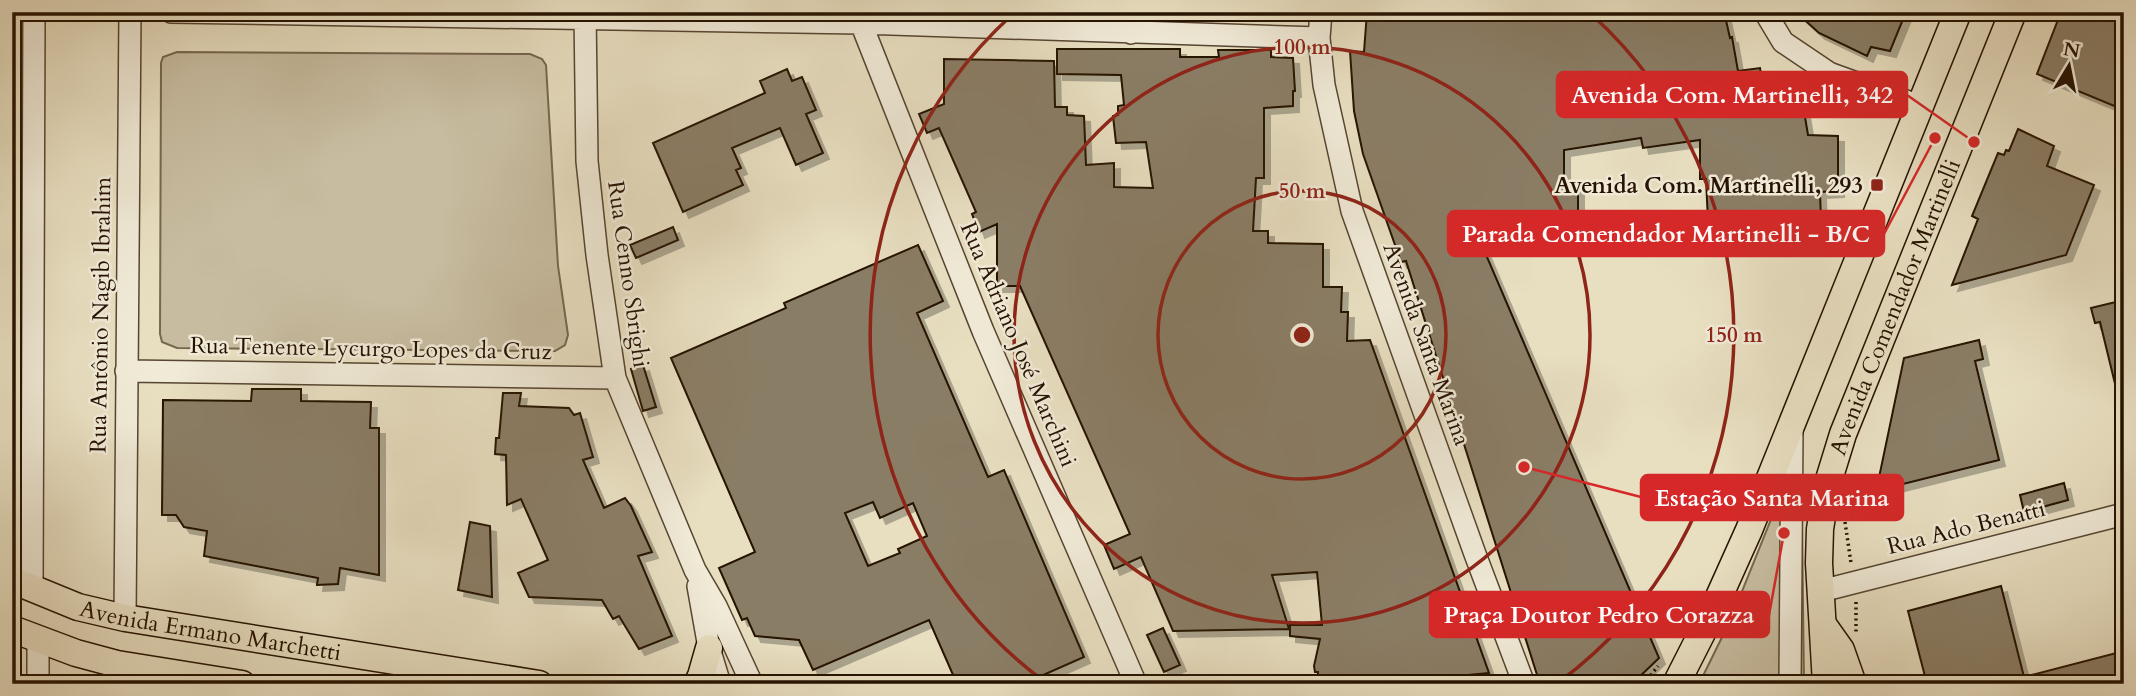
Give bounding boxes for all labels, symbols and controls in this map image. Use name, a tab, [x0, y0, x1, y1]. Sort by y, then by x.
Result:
north arrow	[2035, 32, 2104, 102]
text: 100 m	[1273, 33, 1331, 62]
text: N	[2061, 36, 2083, 65]
callout: Avenida Com. Martinelli, 342	[1557, 72, 1907, 117]
text: Avenida Com. Martinelli, 342	[1571, 79, 1893, 112]
street label: Avenida Comendador Martinelli	[1822, 155, 1968, 459]
place label: Avenida Com. Martinelli, 293	[1554, 170, 1863, 201]
street label: Rua Antônio Nagib Ibrahim	[83, 176, 118, 453]
text: 50 m	[1279, 177, 1326, 206]
marker: Avenida Com. Martinelli, 293	[1869, 177, 1885, 193]
street label: Rua Cenno Sbrighi	[600, 179, 657, 369]
callout: Parada Comendador Martinelli - B/C	[1448, 211, 1884, 256]
street label: Rua Adriano José Marchini	[953, 217, 1084, 471]
text: Parada Comendador Martinelli - B/C	[1462, 218, 1870, 251]
street label: Avenida Santa Marina	[1375, 238, 1478, 450]
text: 150 m	[1705, 321, 1763, 350]
centre of rings	[1290, 323, 1314, 347]
street label: Rua Tenente Lycurgo Lopes da Cruz	[190, 330, 552, 367]
callout: Estação Santa Marina	[1641, 475, 1903, 520]
text: Estação Santa Marina	[1655, 482, 1889, 515]
street label: Rua Ado Benatti	[1884, 493, 2048, 562]
callout: Praça Doutor Pedro Corazza	[1430, 592, 1769, 637]
street label: Avenida Ermano Marchetti	[77, 593, 343, 668]
text: Praça Doutor Pedro Corazza	[1444, 599, 1755, 632]

